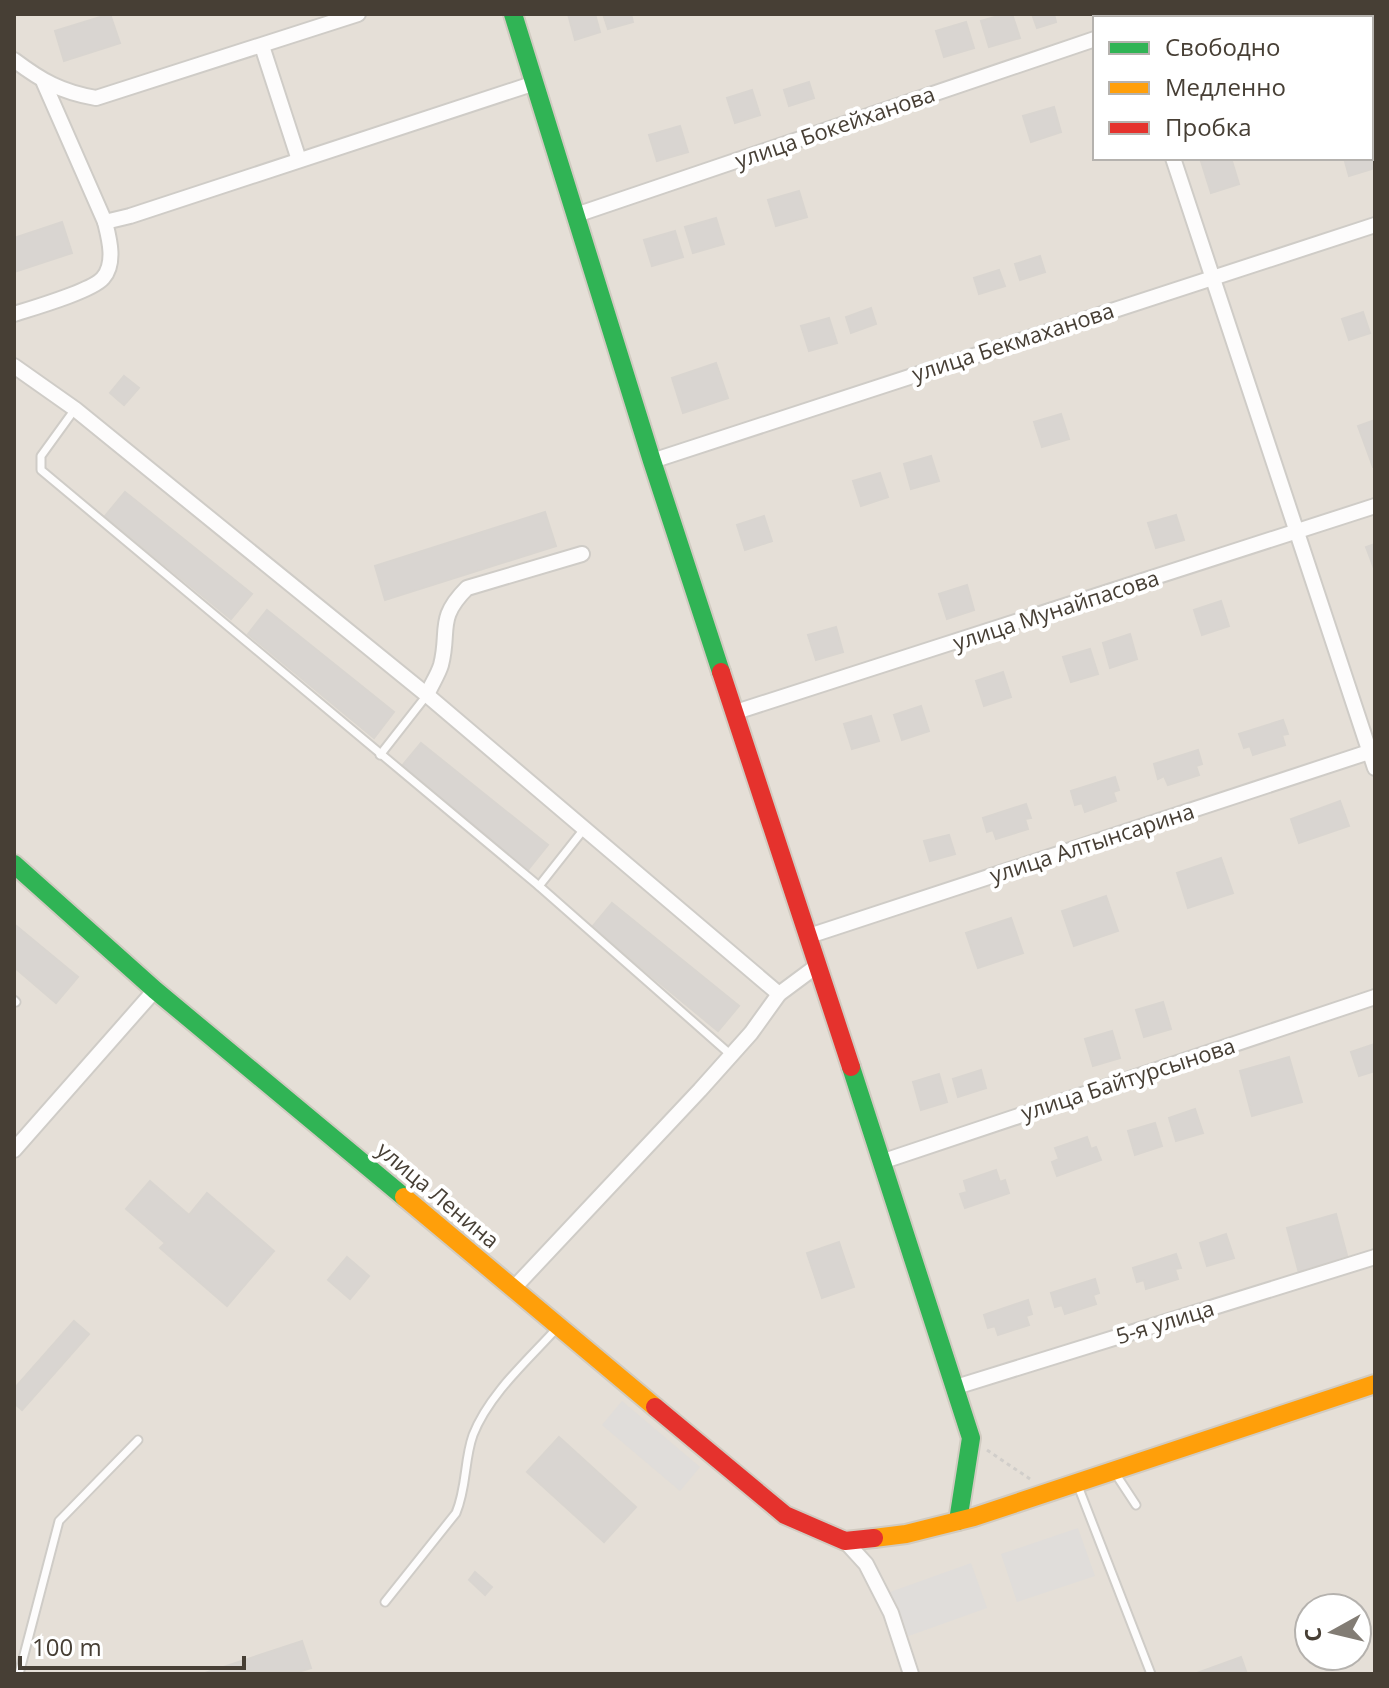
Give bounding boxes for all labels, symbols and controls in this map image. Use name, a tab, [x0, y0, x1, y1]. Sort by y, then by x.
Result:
legend	[1093, 16, 1373, 160]
text: Свободно	[1165, 30, 1280, 63]
text: Медленно	[1165, 70, 1286, 103]
street label: улица Бокейханова	[731, 78, 939, 174]
text: Пробка	[1165, 110, 1252, 143]
street label: улица Бекмаханова	[908, 294, 1117, 388]
street label: улица Мунайпасова	[949, 562, 1162, 656]
street label: улица Алтынсарина	[986, 795, 1198, 889]
street label: улица Байтурсынова	[1017, 1029, 1238, 1127]
street label: улица Ленина	[371, 1134, 506, 1254]
street label: 5-я улица	[1112, 1292, 1217, 1350]
north arrow	[1293, 1592, 1373, 1672]
scale bar	[20, 1620, 244, 1670]
text: С	[1296, 1626, 1328, 1644]
text: 100 m	[32, 1630, 102, 1663]

